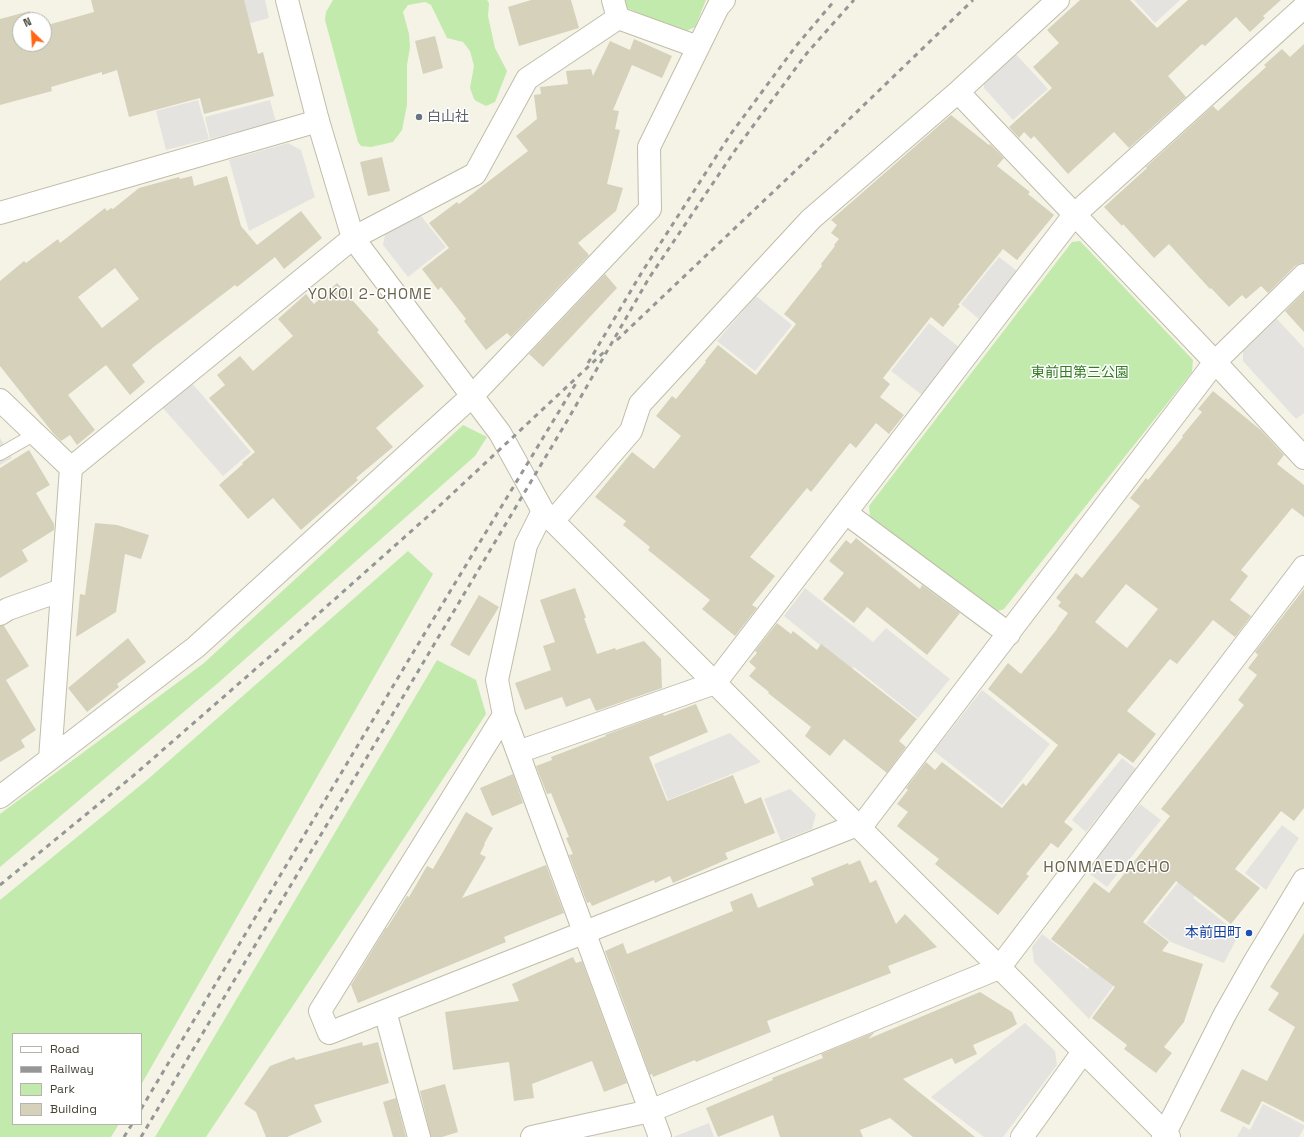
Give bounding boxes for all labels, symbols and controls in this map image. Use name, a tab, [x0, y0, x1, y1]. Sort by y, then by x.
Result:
north arrow	[12, 12, 52, 52]
text: N	[21, 14, 34, 30]
place label: 白山社	[427, 109, 469, 125]
marker: 白山社	[414, 112, 424, 122]
district label: YOKOI 2-CHOME	[308, 286, 432, 304]
park label: 東前田第三公園	[1031, 365, 1129, 381]
district label: HONMAEDACHO	[1043, 858, 1171, 878]
place label: 本前田町	[1185, 925, 1241, 941]
marker: 本前田町	[1244, 928, 1254, 938]
legend	[12, 1033, 142, 1125]
text: Road	[50, 1041, 79, 1057]
text: Railway	[50, 1061, 94, 1077]
text: Park	[50, 1081, 75, 1097]
text: Building	[50, 1101, 97, 1117]

